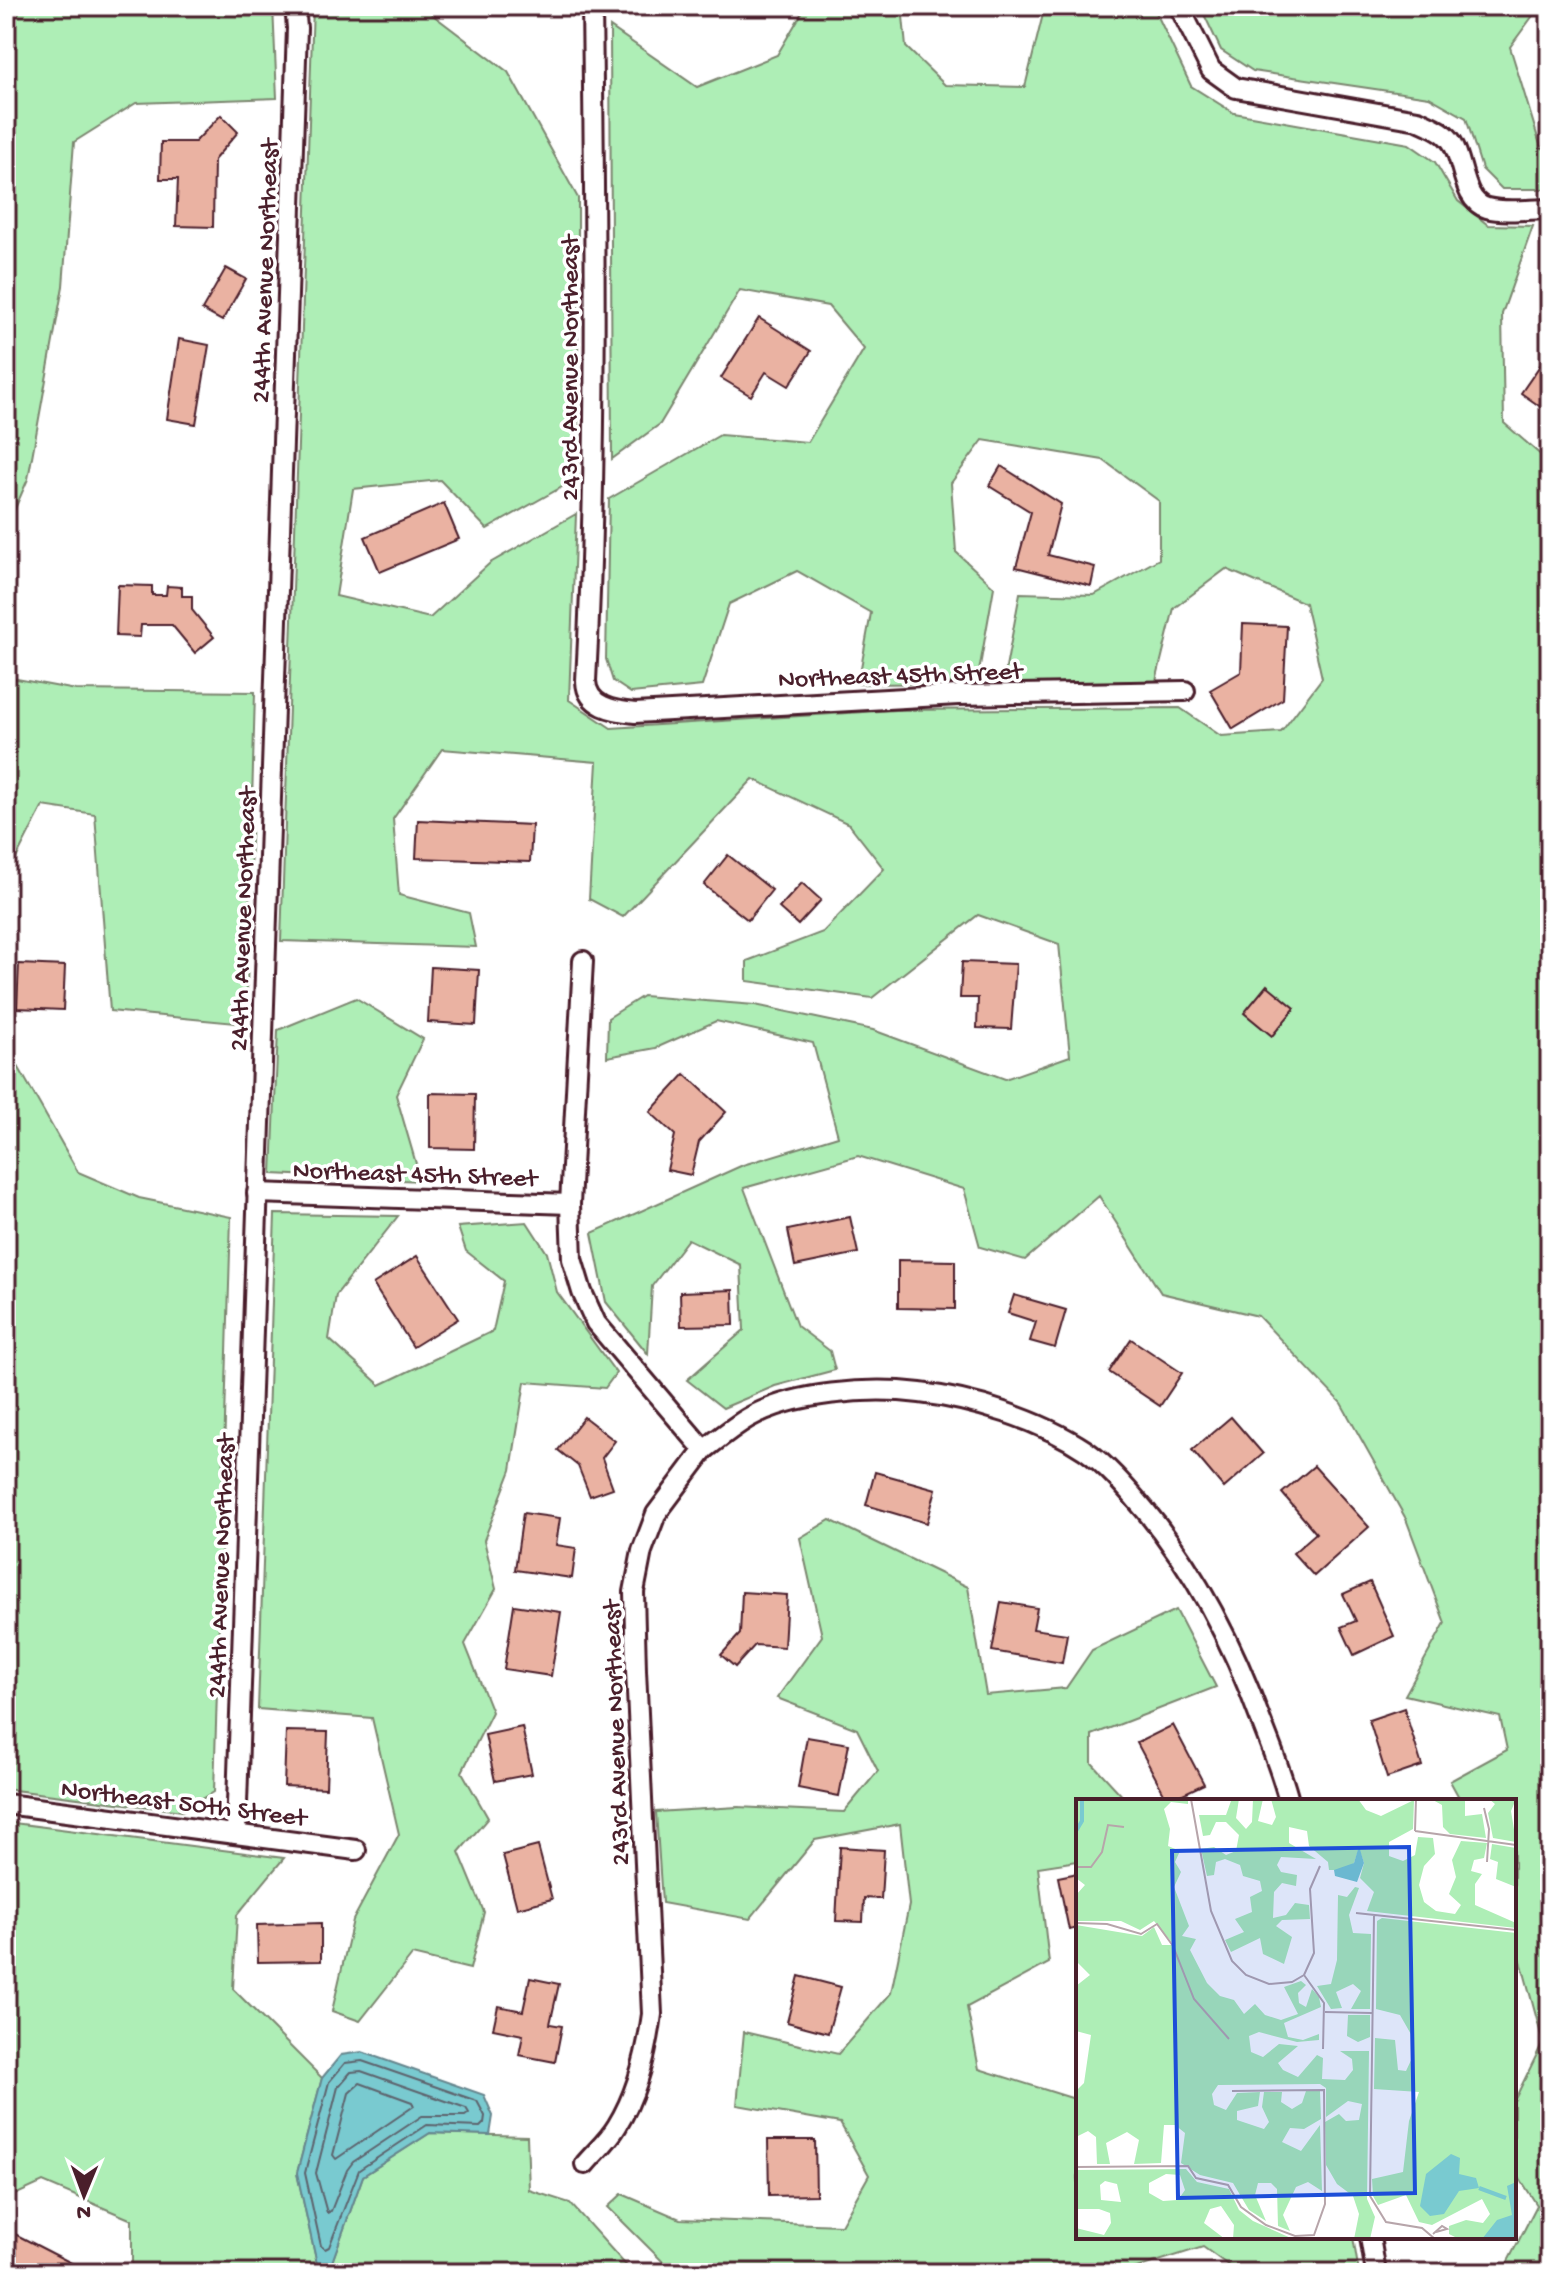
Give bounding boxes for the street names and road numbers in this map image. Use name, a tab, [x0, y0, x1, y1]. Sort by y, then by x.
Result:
street label: 244th Avenue Northeast	[247, 136, 288, 404]
street label: 243rd Avenue Northeast	[557, 233, 588, 501]
street label: Northeast 45th Street	[777, 658, 1025, 697]
street label: 244th Avenue Northeast	[225, 784, 266, 1052]
street label: Northeast 45th Street	[292, 1157, 540, 1196]
street label: 244th Avenue Northeast	[203, 1431, 244, 1699]
street label: 243rd Avenue Northeast	[598, 1597, 639, 1866]
street label: Northeast 50th Street	[59, 1775, 310, 1836]

